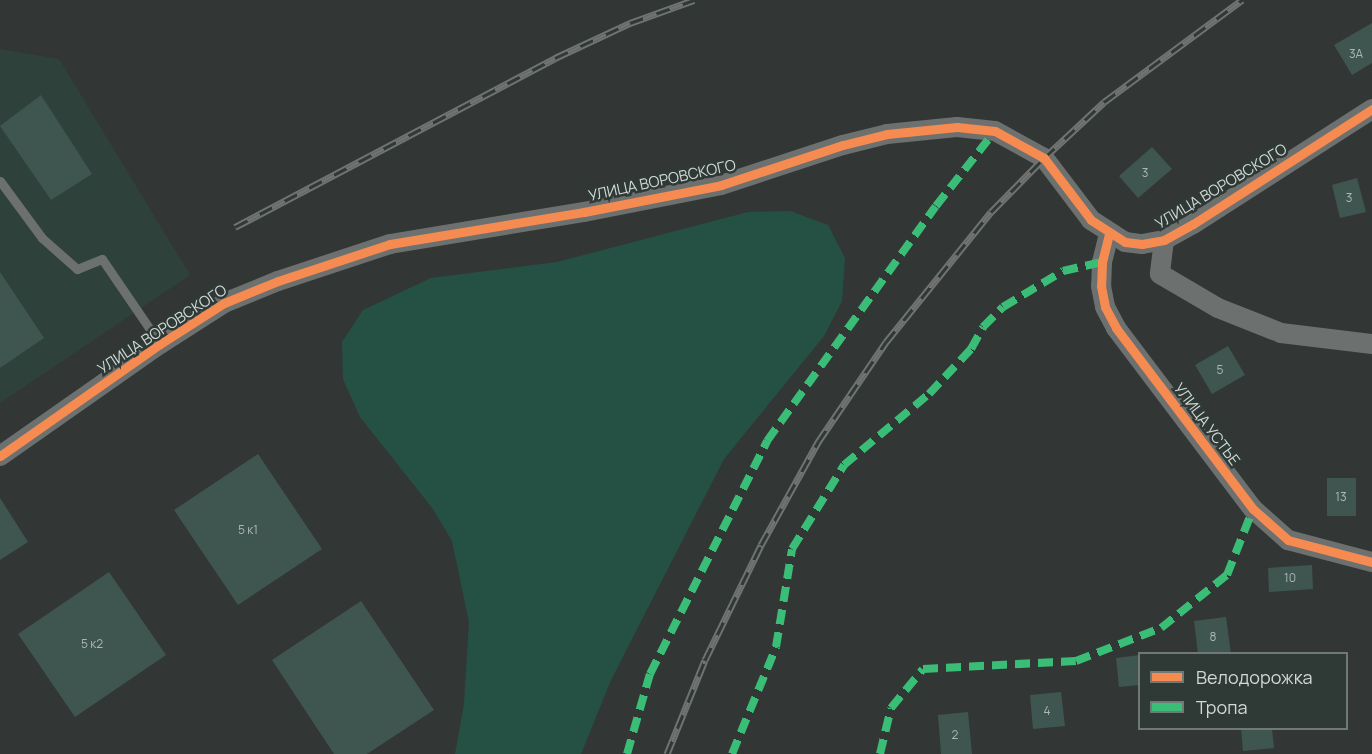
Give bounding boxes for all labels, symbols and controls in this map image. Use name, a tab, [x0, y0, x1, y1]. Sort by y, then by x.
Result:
house number: 3А	[1349, 47, 1363, 61]
street label: УЛИЦА ВОРОВСКОГО	[1152, 140, 1290, 232]
street label: УЛИЦА ВОРОВСКОГО	[587, 156, 737, 204]
house number: 3	[1142, 166, 1148, 180]
house number: 3	[1346, 191, 1352, 205]
street label: УЛИЦА ВОРОВСКОГО	[94, 281, 230, 377]
house number: 5	[1217, 363, 1223, 377]
street label: УЛИЦА УСТЬЕ	[1170, 379, 1244, 469]
house number: 13	[1335, 490, 1347, 504]
house number: 5 к1	[238, 523, 258, 537]
house number: 10	[1284, 571, 1296, 585]
house number: 8	[1210, 630, 1216, 644]
house number: 5 к2	[81, 637, 103, 651]
legend	[1138, 652, 1348, 730]
text: Велодорожка	[1196, 665, 1313, 689]
text: Тропа	[1196, 695, 1247, 719]
house number: 4	[1043, 704, 1051, 718]
house number: 2	[952, 728, 958, 742]

